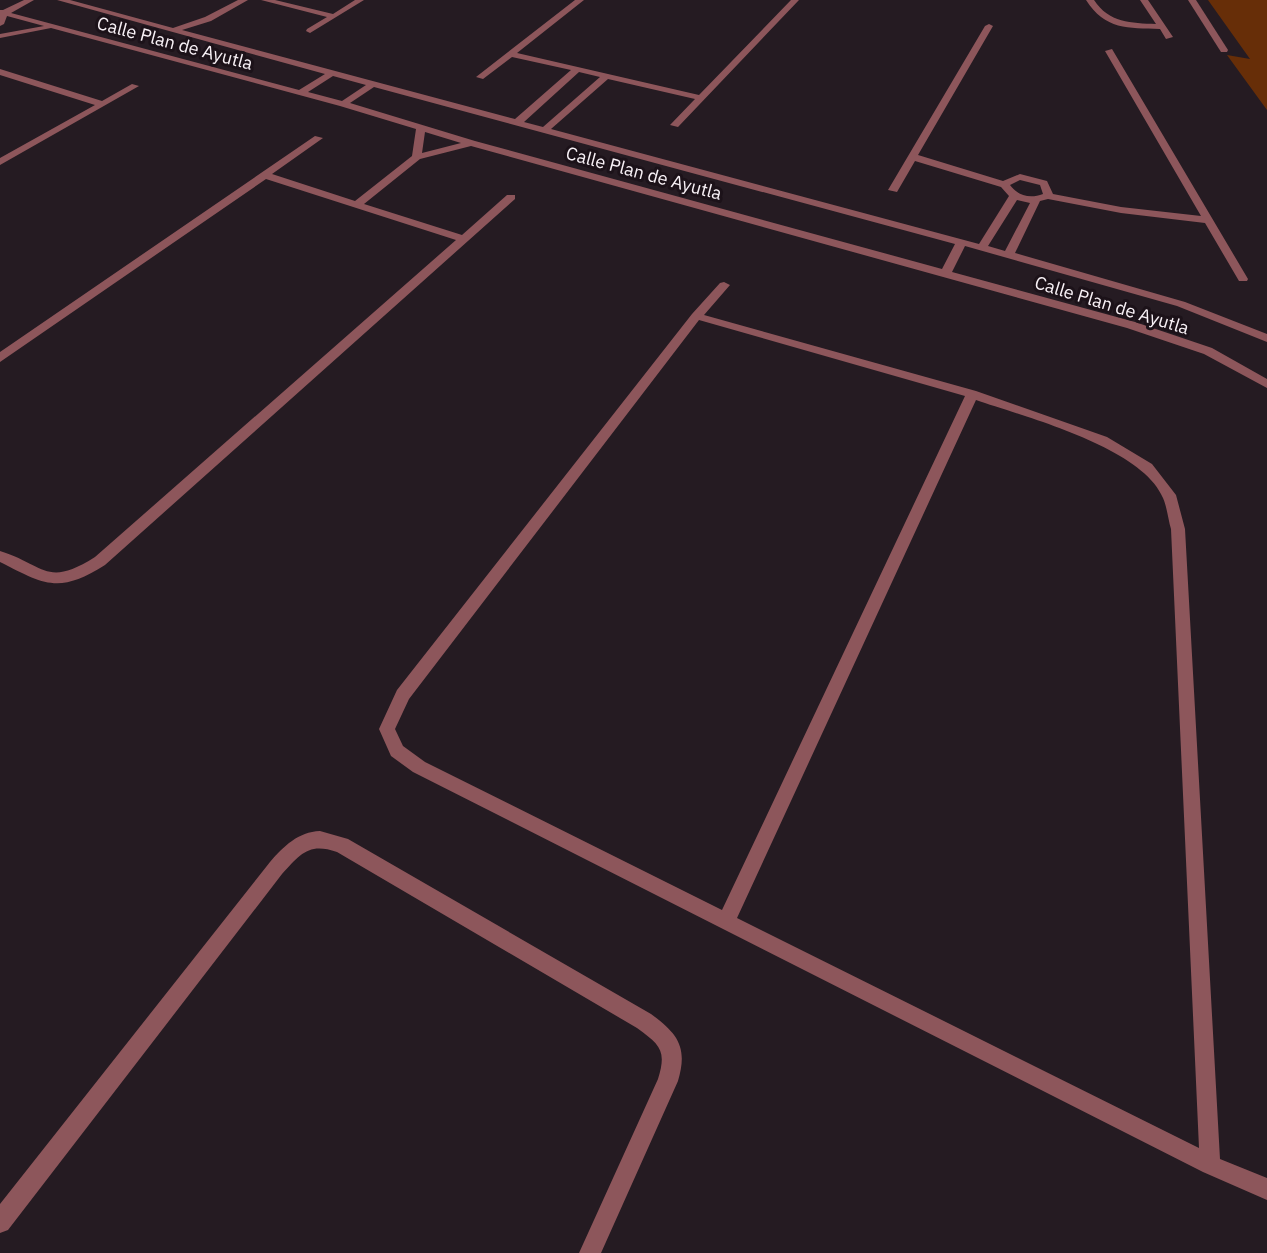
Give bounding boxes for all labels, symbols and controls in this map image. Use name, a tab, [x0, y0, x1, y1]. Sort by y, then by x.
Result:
street label: Calle Plan de Ayutla	[95, 11, 256, 75]
street label: Calle Plan de Ayutla	[564, 141, 725, 205]
street label: Calle Plan de Ayutla	[1032, 271, 1192, 340]

